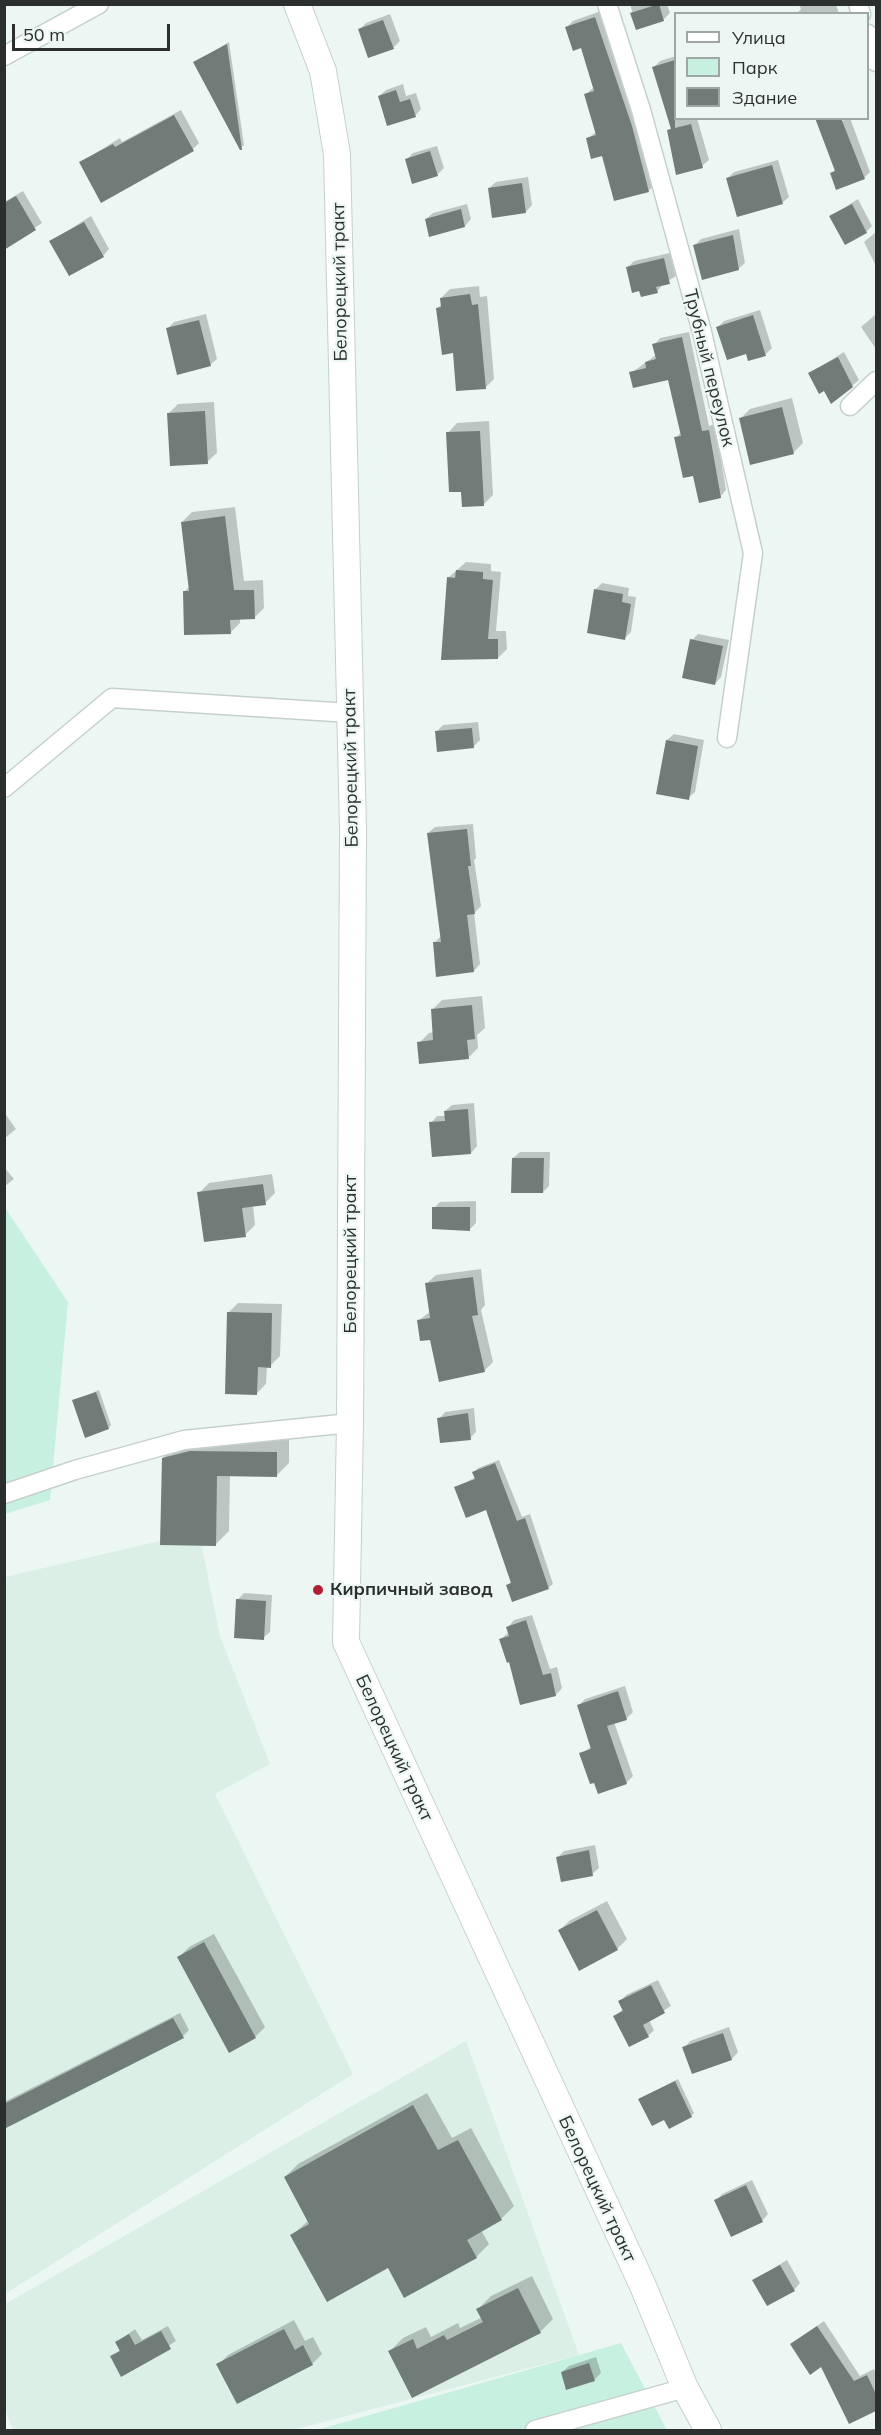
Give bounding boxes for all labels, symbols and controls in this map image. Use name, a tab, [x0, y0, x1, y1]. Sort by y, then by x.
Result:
scale bar	[15, 12, 172, 50]
legend	[674, 12, 869, 120]
text: 50 m	[23, 23, 65, 46]
text: Улица	[732, 26, 786, 49]
text: Парк	[732, 56, 777, 79]
text: Здание	[732, 86, 797, 109]
street label: Белорецкий тракт	[328, 202, 352, 362]
street label: Трубный переулок	[679, 287, 739, 449]
street label: Белорецкий тракт	[339, 688, 363, 848]
street label: Белорецкий тракт	[340, 1175, 362, 1333]
place label: Кирпичный завод	[330, 1579, 493, 1601]
marker: Кирпичный завод	[311, 1583, 325, 1597]
street label: Белорецкий тракт	[351, 1671, 437, 1825]
street label: Белорецкий тракт	[554, 2112, 640, 2266]

